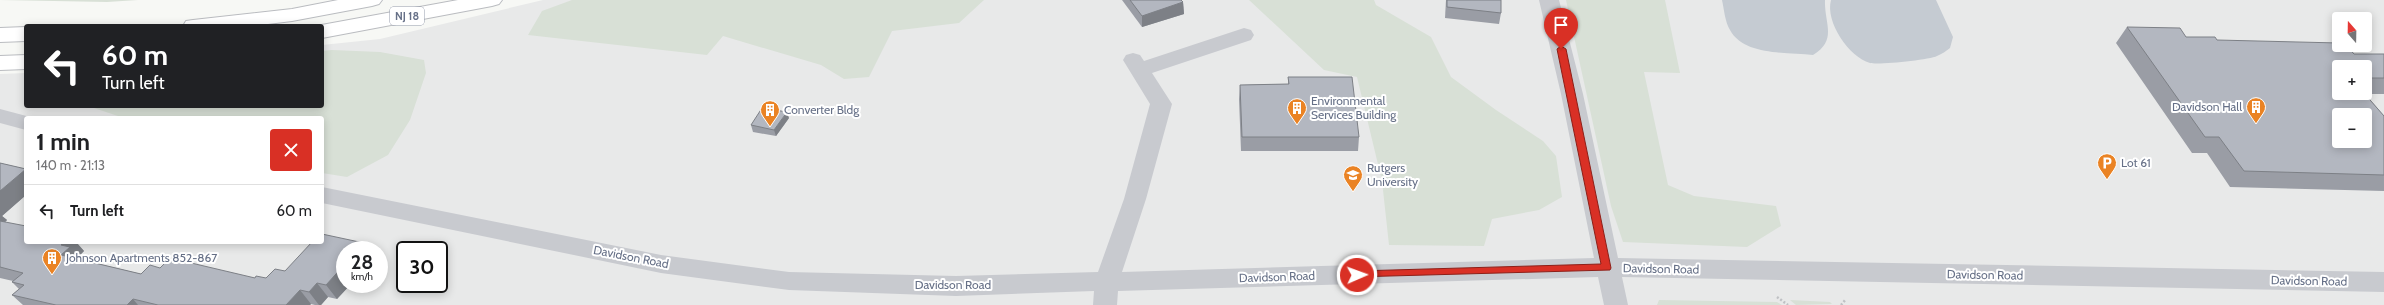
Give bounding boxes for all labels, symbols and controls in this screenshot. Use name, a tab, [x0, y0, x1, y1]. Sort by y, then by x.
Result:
road number: NJ 18	[390, 7, 424, 25]
pin	[1544, 8, 1578, 49]
north arrow	[2332, 12, 2372, 52]
map controls	[2332, 12, 2372, 148]
icon: arrive	[1550, 14, 1572, 36]
text: 60 m	[102, 38, 168, 72]
icon: left	[36, 40, 88, 92]
button: +	[2332, 60, 2372, 100]
text: Turn left	[102, 72, 165, 94]
place label: Environmental Services Building	[1311, 93, 1397, 122]
building icon: Davidson Hall	[2245, 96, 2267, 124]
building icon: Environmental Services Building	[1286, 97, 1308, 125]
building icon: Converter Bldg	[759, 99, 781, 127]
place label: Davidson Hall	[2172, 99, 2242, 114]
place label: Converter Bldg	[784, 102, 860, 117]
button: −	[2332, 108, 2372, 148]
text: 1 min	[36, 127, 90, 156]
button: close	[270, 129, 312, 171]
parking icon: Lot 61	[2096, 152, 2118, 180]
place label: Lot 61	[2121, 155, 2151, 170]
text: 140 m · 21:13	[36, 157, 105, 173]
place label: Rutgers University	[1367, 160, 1418, 189]
school or university icon: Rutgers University	[1342, 164, 1364, 192]
icon: left	[36, 200, 58, 222]
text: Turn left	[70, 202, 124, 220]
text: 60 m	[276, 202, 312, 220]
speed limit sign: 30	[396, 241, 448, 293]
street label: Davidson Road	[592, 242, 670, 271]
building icon: Johnson Apartments 852-867	[41, 247, 63, 275]
place label: Johnson Apartments 852-867	[65, 250, 217, 265]
text: 28	[351, 250, 373, 274]
position arrow	[1336, 254, 1378, 296]
street label: Davidson Road	[1623, 260, 1699, 277]
street label: Davidson Road	[1947, 266, 2023, 283]
street label: Davidson Road	[1239, 268, 1315, 285]
text: km/h	[351, 270, 373, 283]
street label: Davidson Road	[2271, 272, 2347, 289]
street label: Davidson Road	[915, 277, 991, 292]

